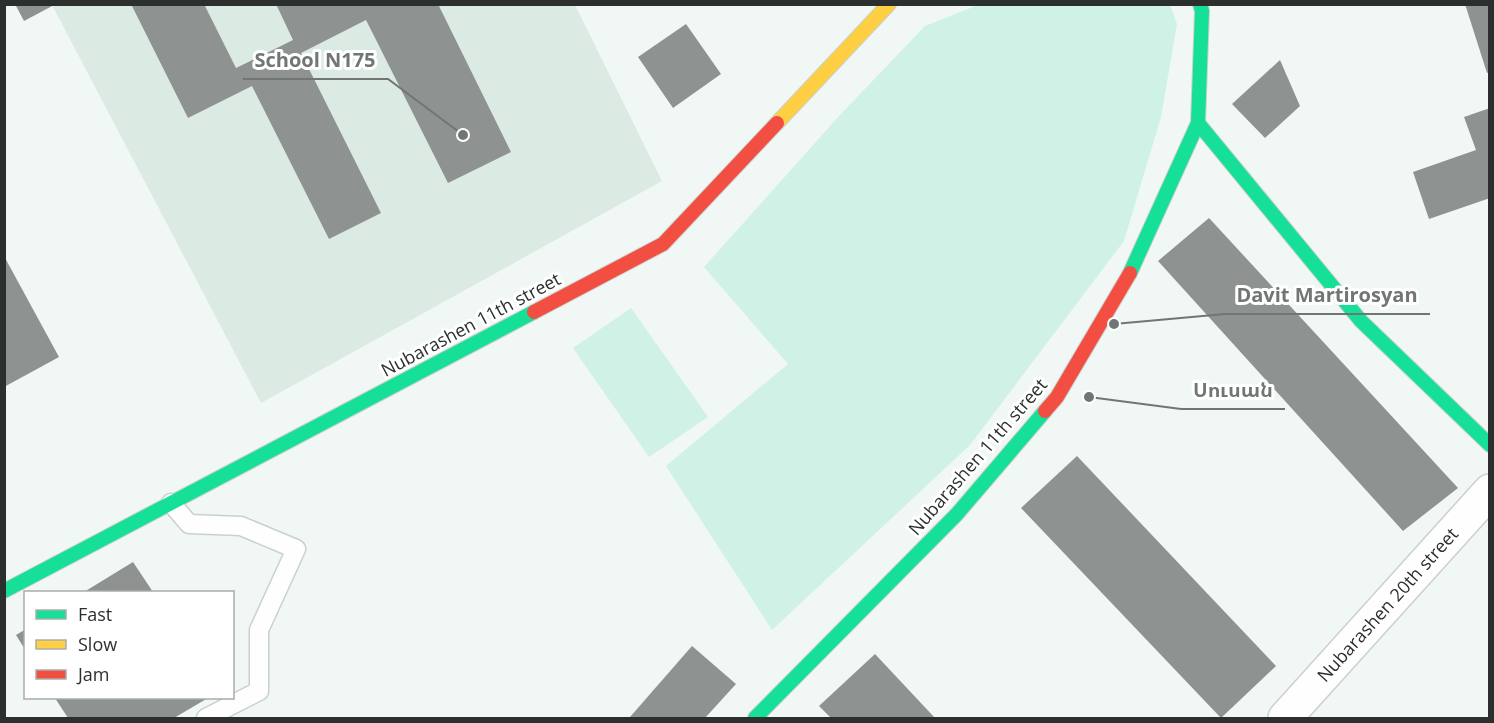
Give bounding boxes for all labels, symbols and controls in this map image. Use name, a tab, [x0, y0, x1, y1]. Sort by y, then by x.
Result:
callout: School N175	[243, 41, 388, 79]
text: School N175	[254, 46, 376, 73]
street label: Nubarashen 11th street	[377, 267, 565, 382]
callout: Davit Martirosyan	[1225, 276, 1430, 314]
text: Davit Martirosyan	[1236, 281, 1418, 308]
callout: Սուսան	[1181, 371, 1285, 409]
street label: Nubarashen 11th street	[903, 373, 1052, 540]
text: Սուսան	[1193, 376, 1273, 403]
street label: Nubarashen 20th street	[1311, 522, 1463, 687]
legend	[24, 591, 234, 699]
text: Fast	[78, 602, 112, 626]
text: Slow	[78, 632, 117, 656]
text: Jam	[76, 662, 110, 686]

